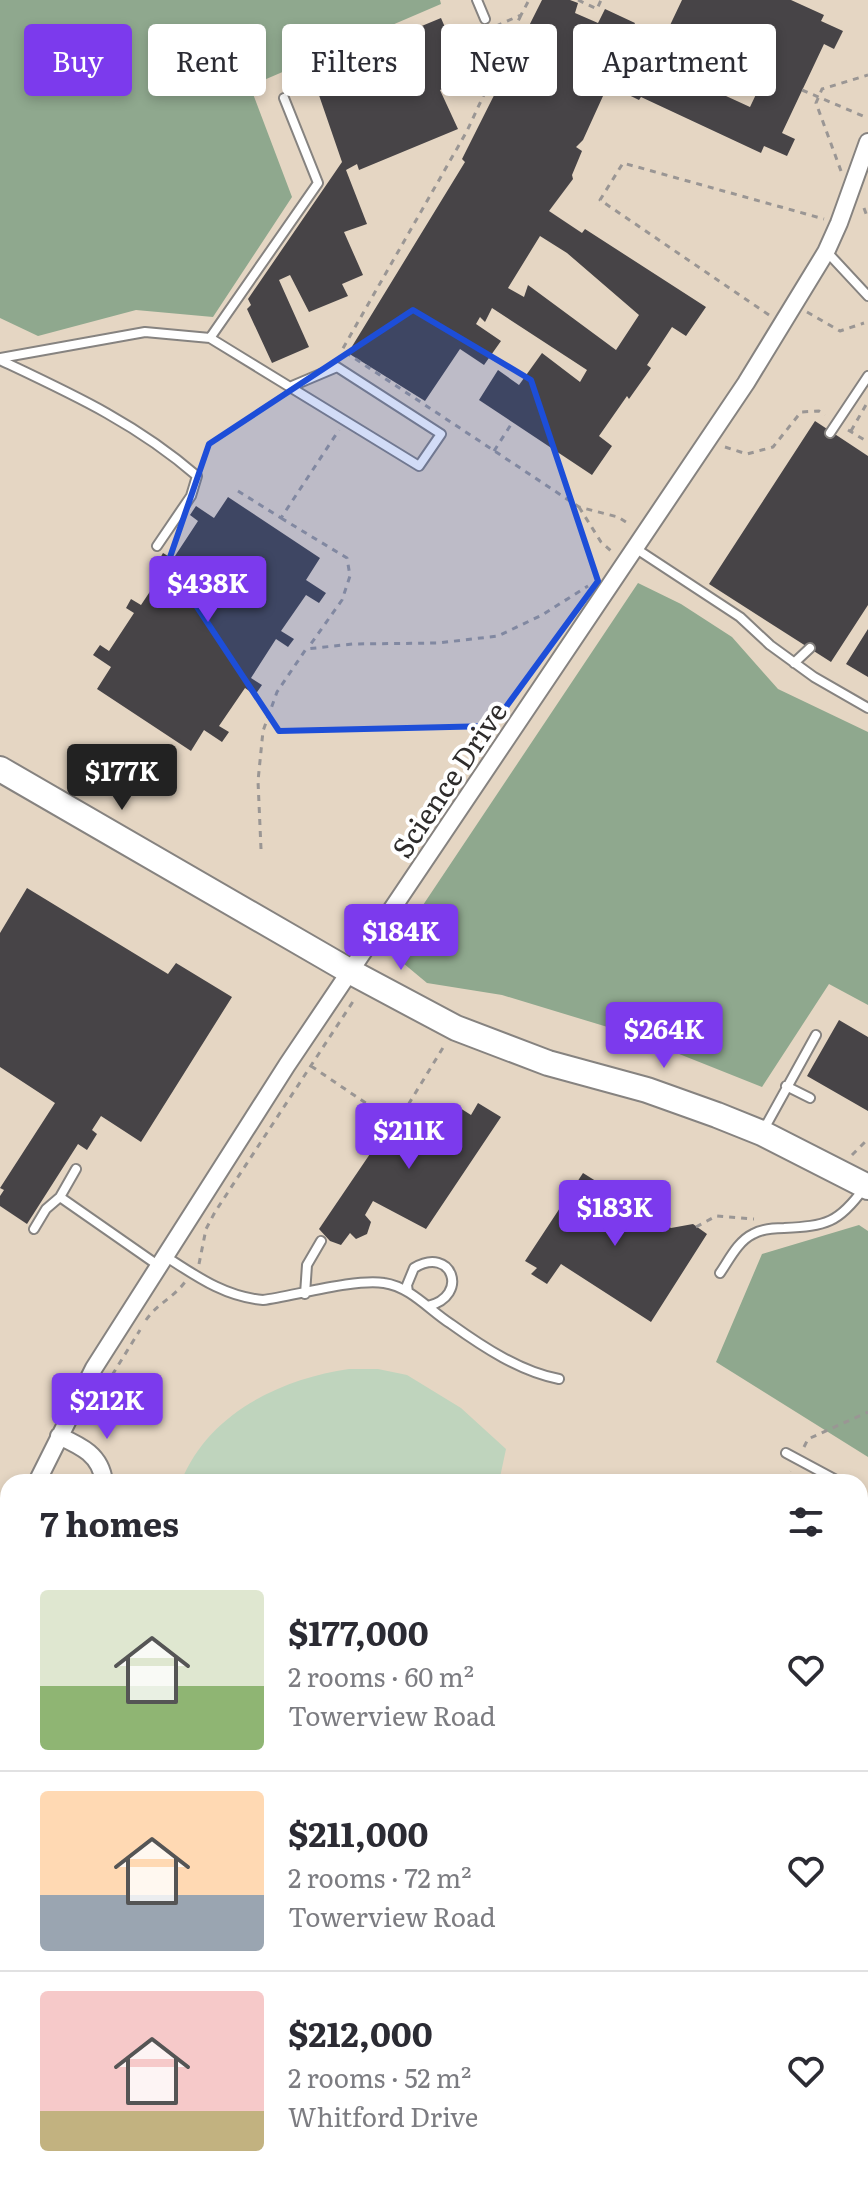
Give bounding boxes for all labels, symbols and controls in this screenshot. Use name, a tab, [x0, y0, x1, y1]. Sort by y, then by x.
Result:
chip: Buy	[24, 24, 132, 96]
chip: Rent	[148, 24, 266, 96]
chip: Filters	[282, 24, 425, 96]
chip: New	[441, 24, 557, 96]
chip: Apartment	[573, 24, 776, 96]
pin: $438K	[152, 556, 264, 624]
text: $438K	[167, 562, 249, 601]
street label: Science Drive	[380, 693, 516, 865]
pin: $177K	[66, 744, 178, 812]
text: $177K	[85, 750, 159, 789]
pin: $184K	[345, 904, 457, 972]
text: $184K	[362, 910, 440, 949]
pin: $264K	[608, 1002, 720, 1070]
text: $264K	[624, 1008, 704, 1047]
pin: $211K	[353, 1103, 465, 1171]
text: $211K	[373, 1109, 445, 1148]
pin: $183K	[559, 1180, 671, 1248]
text: $183K	[577, 1186, 653, 1225]
pin: $212K	[51, 1373, 163, 1441]
text: $212K	[70, 1379, 144, 1418]
text: 7 homes	[40, 1497, 179, 1547]
icon: filters	[784, 1500, 828, 1544]
text: $177,000	[288, 1606, 429, 1656]
icon: home	[104, 1622, 200, 1718]
icon: heart	[784, 1648, 828, 1692]
text: 2 rooms · 60 m²	[288, 1656, 474, 1695]
text: Towerview Road	[288, 1695, 496, 1734]
text: $211,000	[288, 1807, 429, 1857]
icon: home	[104, 1823, 200, 1919]
icon: heart	[784, 1849, 828, 1893]
text: 2 rooms · 72 m²	[288, 1857, 472, 1896]
text: Towerview Road	[288, 1896, 496, 1935]
text: $212,000	[288, 2007, 433, 2057]
icon: home	[104, 2023, 200, 2119]
icon: heart	[784, 2049, 828, 2093]
text: 2 rooms · 52 m²	[288, 2057, 471, 2096]
text: Whitford Drive	[288, 2096, 478, 2135]

